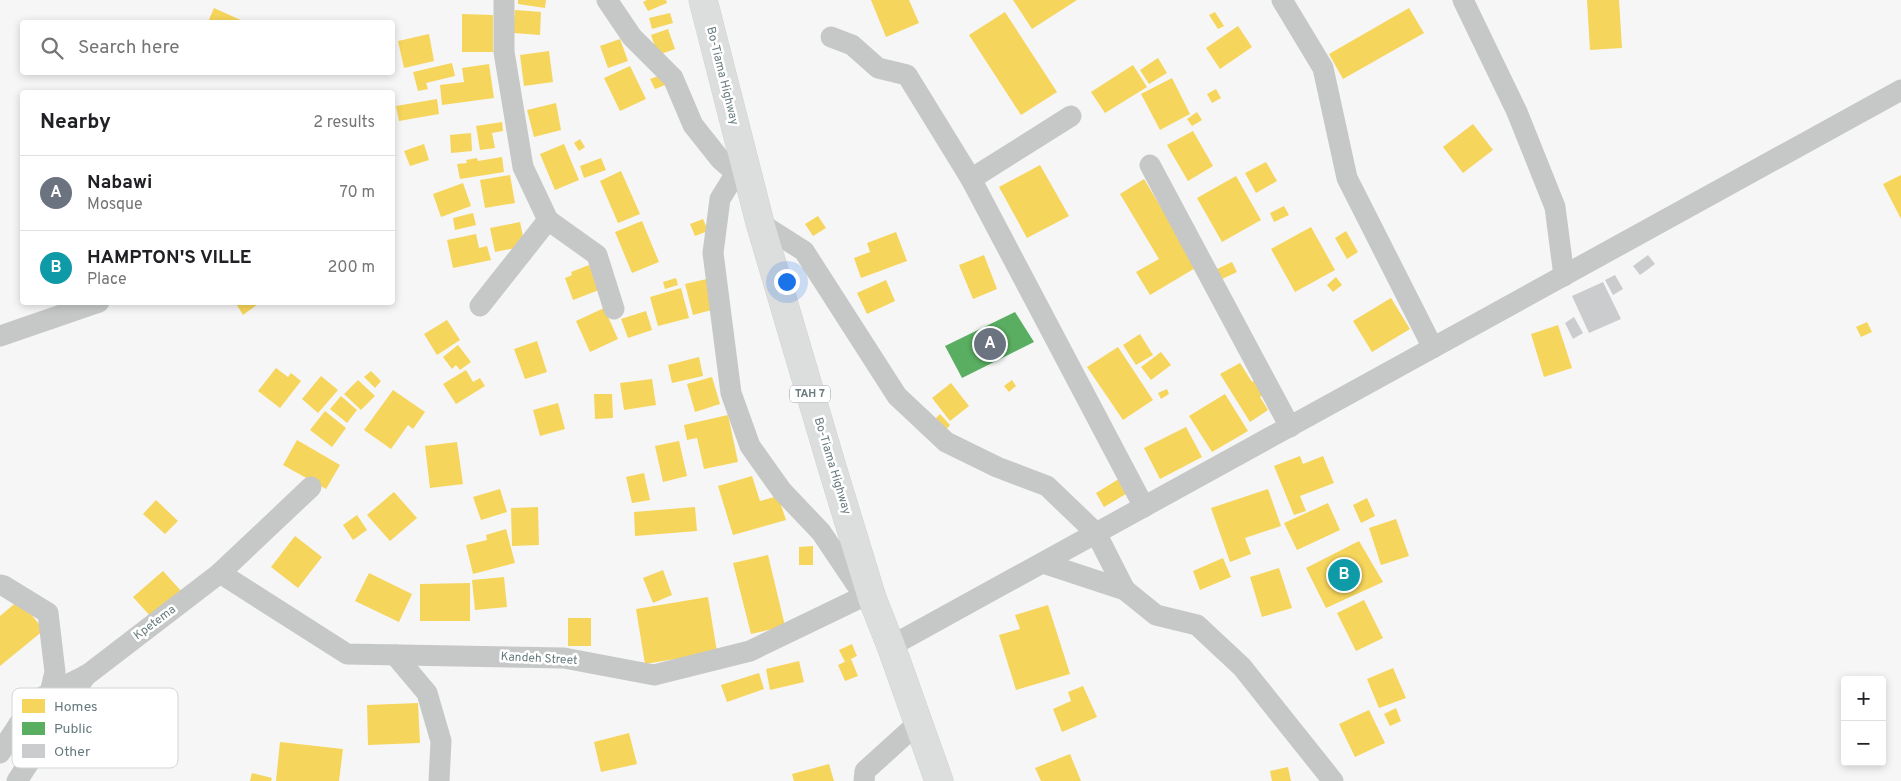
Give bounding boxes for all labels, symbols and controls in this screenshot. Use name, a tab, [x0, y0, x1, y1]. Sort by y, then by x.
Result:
search box	[20, 20, 395, 75]
street label: Bo-Tiama Highway	[702, 25, 742, 127]
icon: search	[38, 34, 66, 62]
text: Search here	[78, 36, 180, 60]
text: Nearby	[40, 109, 111, 136]
text: 2 results	[313, 113, 375, 133]
text: Nabawi	[87, 171, 152, 195]
text: A	[50, 183, 62, 203]
text: 70 m	[340, 183, 375, 203]
text: Mosque	[87, 195, 143, 215]
text: HAMPTON'S VILLE	[87, 246, 252, 270]
text: B	[50, 258, 62, 278]
text: 200 m	[327, 258, 375, 278]
your location	[774, 269, 800, 295]
text: Place	[87, 270, 127, 290]
pin: A	[974, 325, 1006, 363]
road number: TAH 7	[790, 386, 830, 402]
street label: Bo-Tiama Highway	[810, 415, 854, 517]
pin: B	[1328, 556, 1360, 594]
street label: Kpetema	[131, 602, 179, 644]
street label: Kandeh Street	[500, 649, 578, 669]
map controls	[1841, 676, 1886, 766]
button: +	[1841, 676, 1886, 721]
legend	[12, 688, 178, 768]
text: Homes	[54, 699, 98, 716]
text: Public	[54, 721, 93, 738]
button: −	[1841, 721, 1886, 766]
text: Other	[54, 744, 91, 761]

